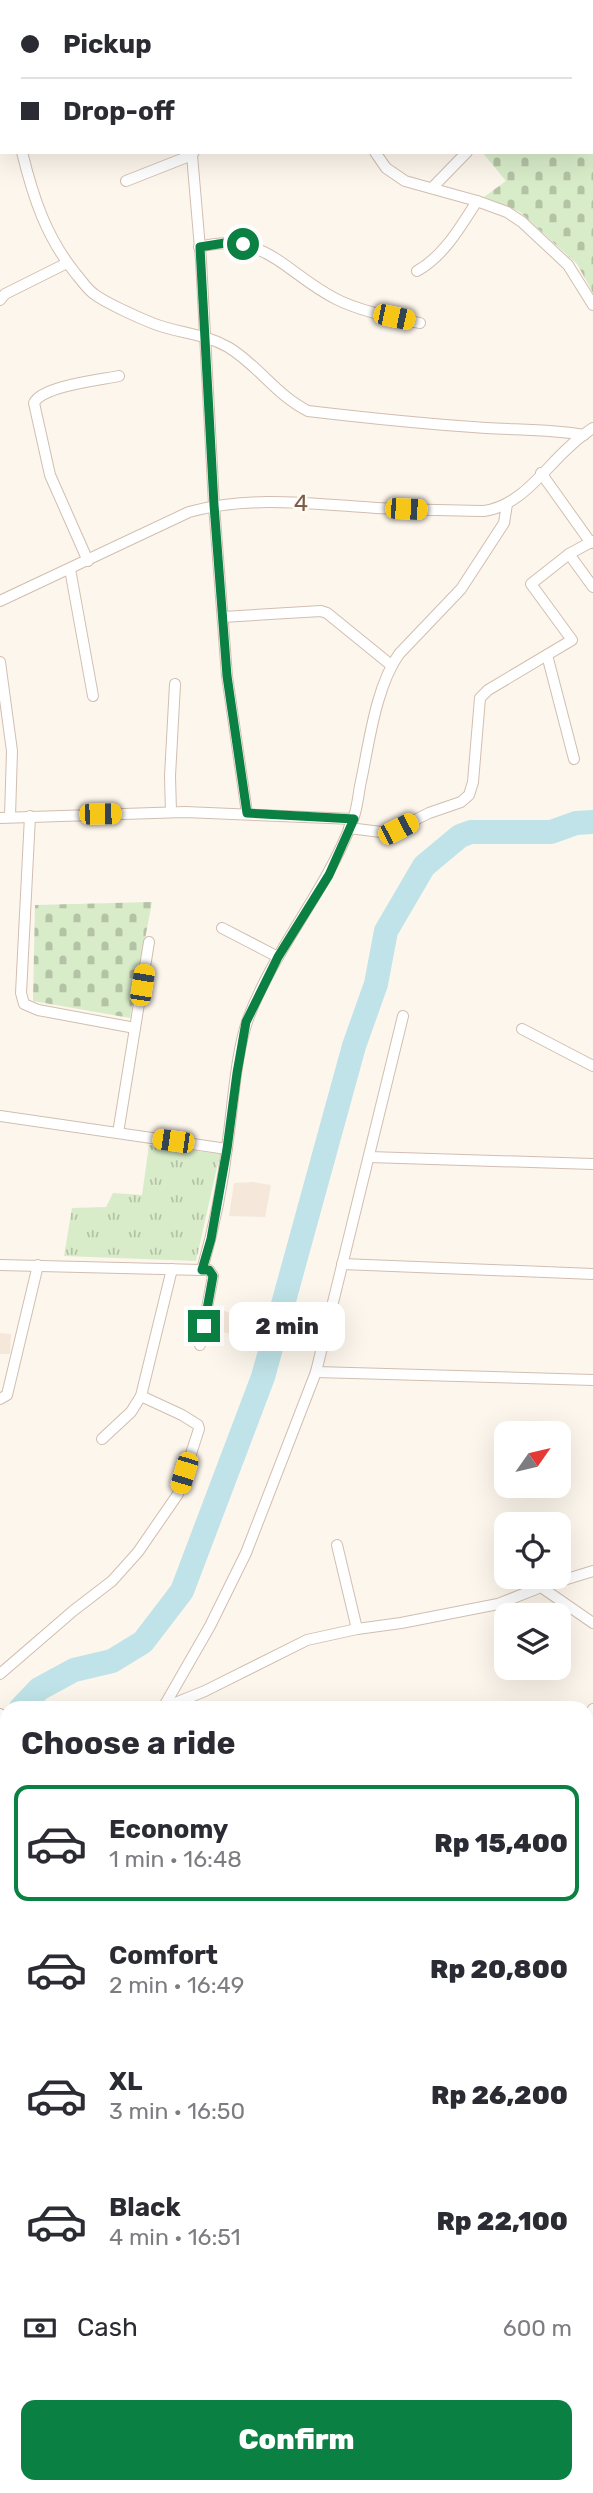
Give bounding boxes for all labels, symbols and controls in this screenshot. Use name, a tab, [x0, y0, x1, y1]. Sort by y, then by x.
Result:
text: Pickup	[63, 29, 152, 60]
text: Drop-off	[63, 96, 175, 127]
route start	[227, 228, 259, 260]
car	[372, 302, 417, 332]
street label: 4	[294, 489, 308, 517]
car	[385, 498, 428, 520]
car	[79, 803, 122, 825]
car	[375, 810, 422, 848]
car	[129, 963, 156, 1007]
car	[151, 1128, 196, 1154]
callout: 2 min	[228, 1302, 344, 1350]
route end	[188, 1310, 220, 1342]
text: 2 min	[255, 1312, 319, 1340]
north arrow	[494, 1421, 570, 1498]
map controls	[494, 1421, 571, 1680]
car	[168, 1450, 201, 1496]
button: locate	[494, 1512, 571, 1589]
button: layers	[494, 1603, 571, 1680]
text: Choose a ride	[21, 1724, 235, 1762]
icon: car	[25, 1812, 88, 1875]
text: Economy	[109, 1814, 228, 1845]
text: Rp 15,400	[434, 1828, 568, 1859]
text: 1 min · 16:48	[109, 1845, 242, 1873]
icon: car	[25, 1938, 88, 2001]
text: Comfort	[109, 1940, 218, 1971]
text: Rp 20,800	[430, 1954, 568, 1985]
text: 2 min · 16:49	[109, 1971, 244, 1999]
icon: car	[25, 2064, 88, 2127]
text: XL	[109, 2066, 142, 2097]
text: Rp 26,200	[431, 2080, 568, 2111]
text: 3 min · 16:50	[109, 2097, 245, 2125]
icon: car	[25, 2190, 88, 2253]
text: Black	[109, 2192, 181, 2223]
text: Rp 22,100	[436, 2206, 568, 2237]
text: 4 min · 16:51	[109, 2223, 240, 2251]
icon: cash	[21, 2309, 59, 2347]
text: Cash	[77, 2312, 138, 2343]
text: 600 m	[503, 2314, 572, 2342]
button: Confirm	[21, 2400, 572, 2480]

